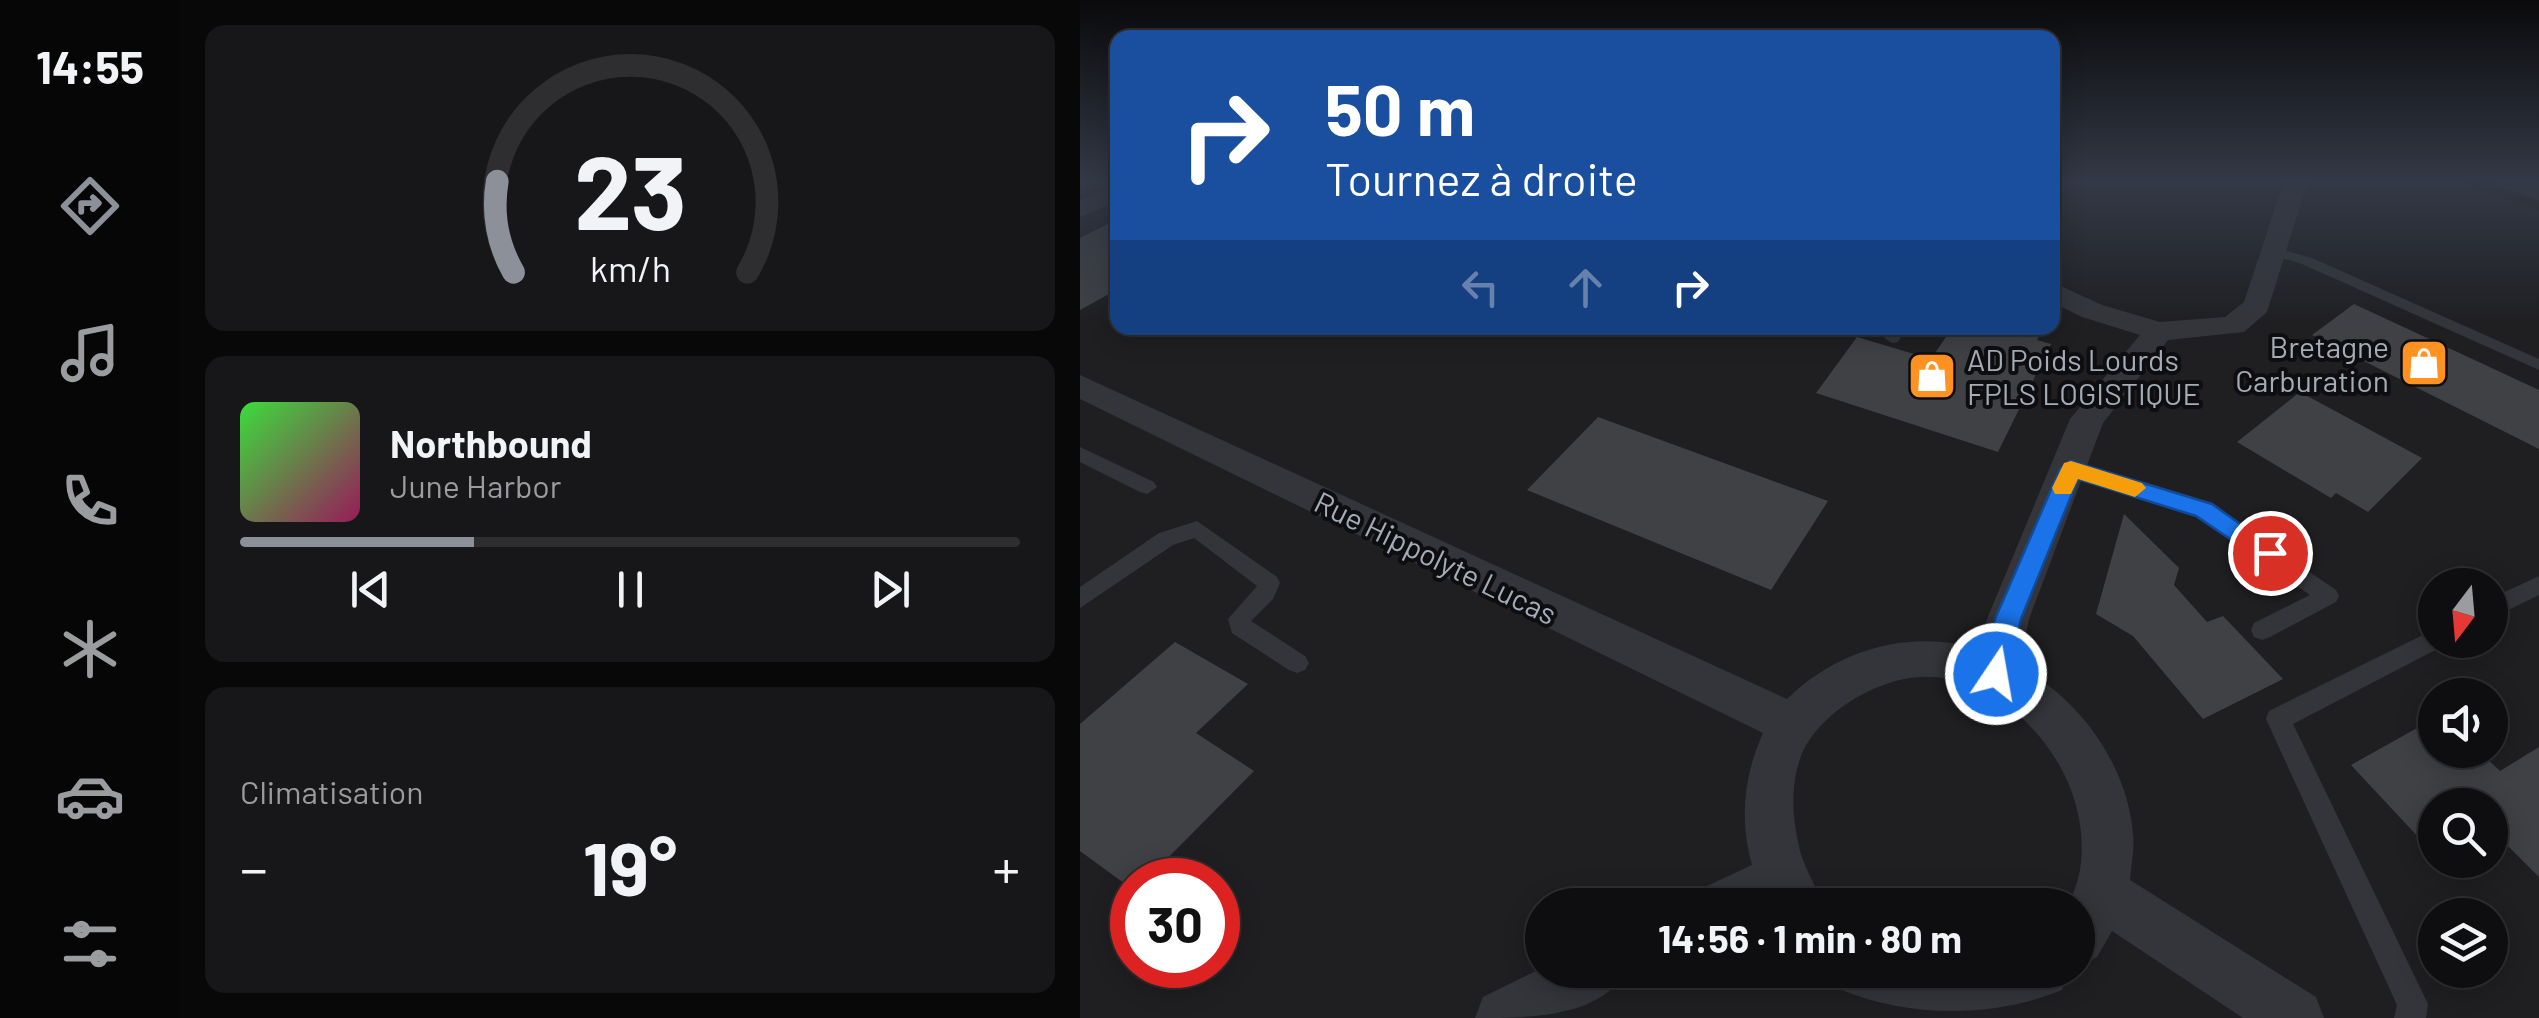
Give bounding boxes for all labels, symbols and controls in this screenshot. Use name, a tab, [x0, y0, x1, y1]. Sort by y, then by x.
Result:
text: 14:55	[36, 39, 144, 93]
text: 50 m	[1325, 66, 1475, 150]
icon: right	[1160, 70, 1290, 200]
text: 23	[574, 126, 686, 251]
text: Tournez à droite	[1325, 151, 1638, 205]
icon: directions	[55, 171, 125, 241]
text: km/h	[590, 246, 670, 289]
icon: left	[1453, 260, 1508, 315]
icon: ahead	[1558, 260, 1613, 315]
icon: right	[1663, 260, 1718, 315]
icon: music	[55, 318, 125, 388]
place label: Bretagne Carburation	[2235, 328, 2389, 398]
shop icon: Bretagne Carburation	[2398, 337, 2450, 389]
place label: AD Poids Lourds FPLS LOGISTIQUE	[1967, 341, 2201, 411]
shop icon: AD Poids Lourds FPLS LOGISTIQUE	[1906, 350, 1958, 402]
text: Northbound	[390, 420, 592, 466]
icon: phone	[55, 466, 125, 536]
text: June Harbor	[390, 466, 561, 504]
street label: Rue Hippolyte Lucas	[1309, 483, 1563, 631]
pin	[2228, 511, 2313, 596]
icon: arrive	[2243, 526, 2298, 581]
icon: previous	[343, 562, 398, 617]
icon: pause	[603, 562, 658, 617]
icon: next	[863, 562, 918, 617]
north arrow	[2418, 568, 2508, 658]
map controls	[2418, 568, 2508, 988]
icon: climate	[55, 614, 125, 684]
position arrow	[1944, 622, 2048, 726]
button: sound	[2418, 678, 2508, 768]
icon: car	[55, 761, 125, 831]
text: Climatisation	[240, 772, 424, 810]
button: search	[2418, 788, 2508, 878]
text: 19°	[583, 821, 677, 911]
text: −	[240, 834, 268, 900]
text: +	[992, 834, 1020, 900]
speed limit sign: 30	[1110, 858, 1240, 988]
button: layers	[2418, 898, 2508, 988]
icon: filters	[55, 909, 125, 979]
text: 14:56 · 1 min · 80 m	[1658, 915, 1962, 961]

